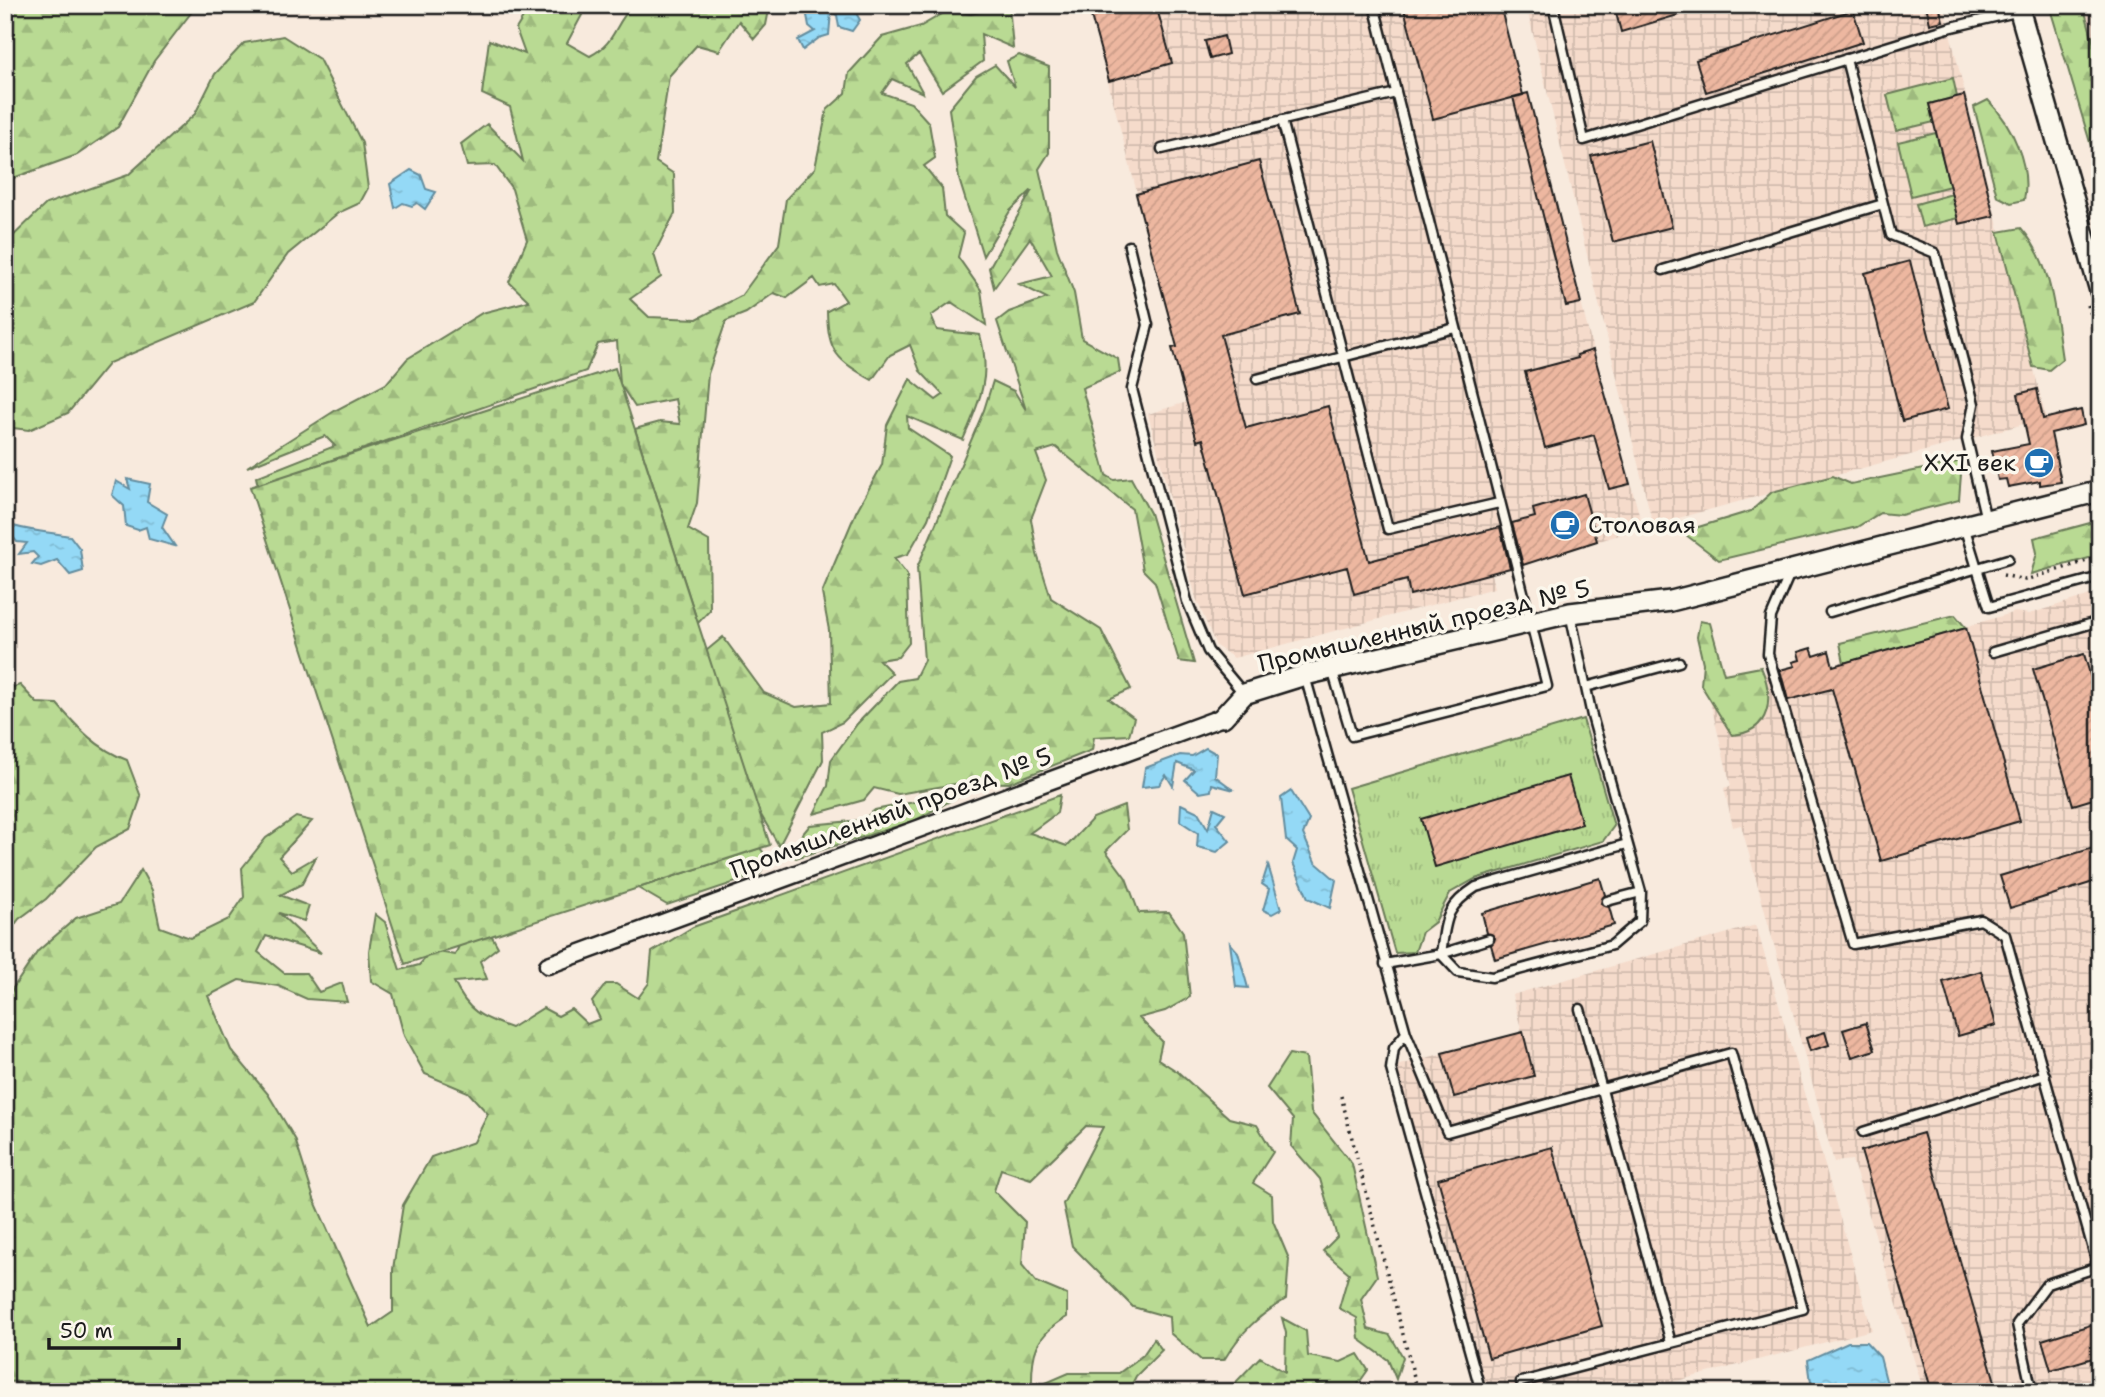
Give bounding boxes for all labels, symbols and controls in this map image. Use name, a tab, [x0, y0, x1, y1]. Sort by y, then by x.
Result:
cafe icon: XXI век	[2022, 446, 2056, 480]
place label: XXI век	[1924, 447, 2016, 479]
cafe icon: Столовая	[1548, 508, 1582, 542]
place label: Столовая	[1588, 509, 1696, 541]
street label: Промышленный проезд № 5	[1255, 572, 1593, 680]
street label: Промышленный проезд № 5	[726, 740, 1056, 886]
scale bar	[49, 1306, 178, 1350]
text: 50 m	[60, 1317, 113, 1345]

